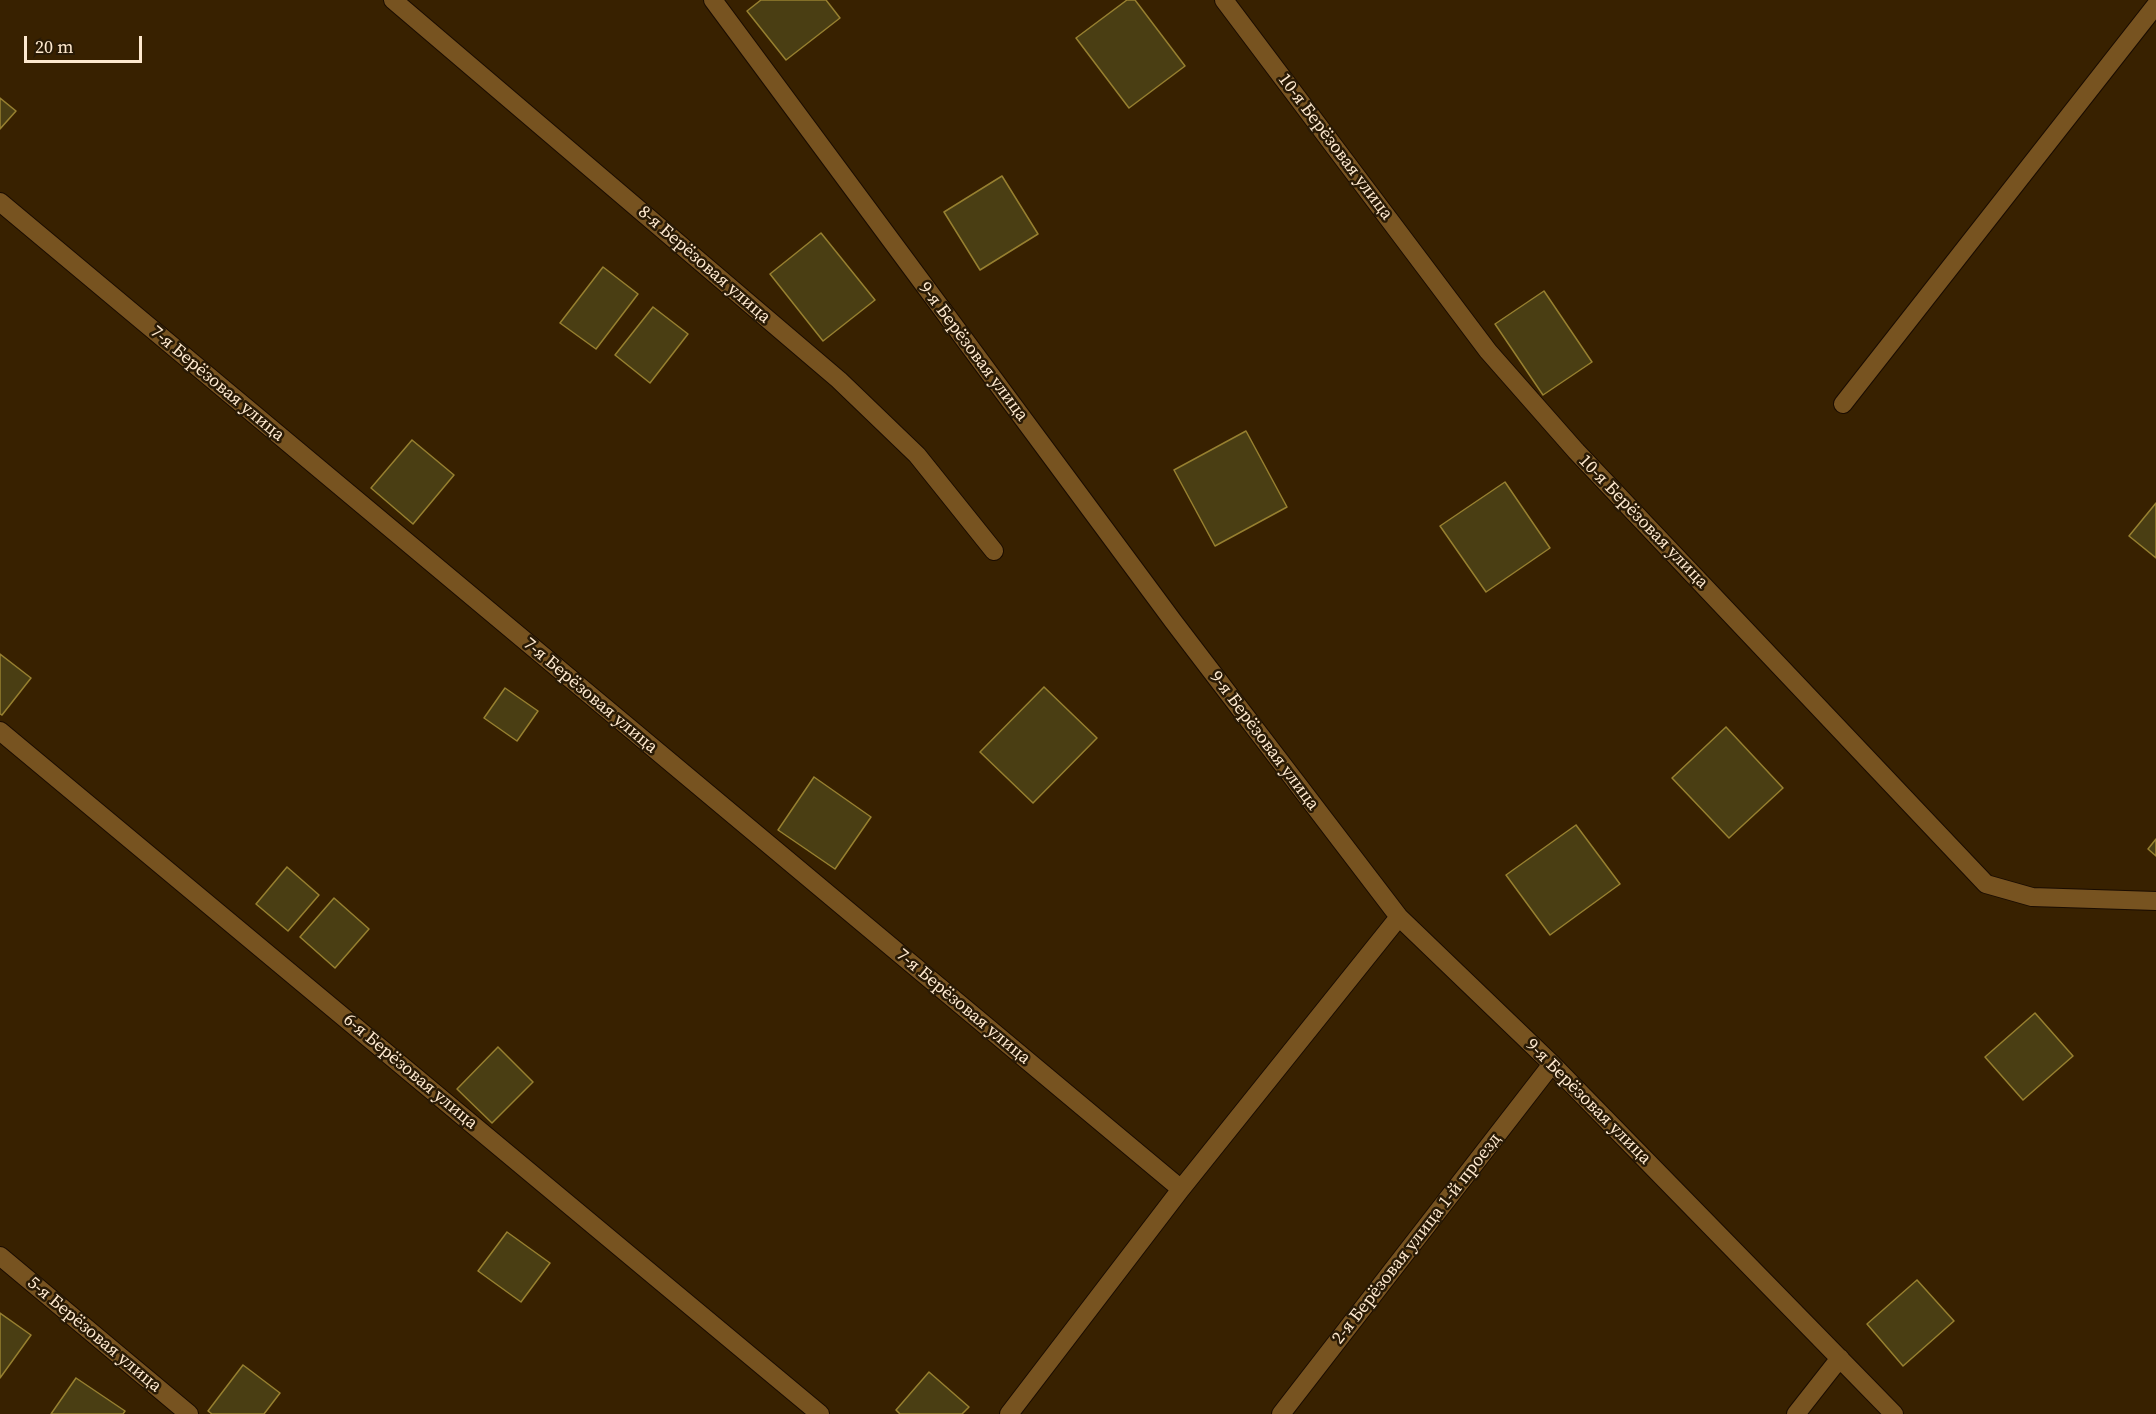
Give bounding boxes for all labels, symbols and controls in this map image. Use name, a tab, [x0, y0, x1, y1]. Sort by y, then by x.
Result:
scale bar	[27, 24, 146, 62]
text: 20 m	[35, 34, 73, 59]
street label: 10-я Берёзовая улица	[1273, 70, 1397, 224]
street label: 8-я Берёзовая улица	[633, 202, 775, 328]
street label: 9-я Берёзовая улица	[914, 278, 1032, 426]
street label: 7-я Берёзовая улица	[145, 322, 289, 446]
street label: 10-я Берёзовая улица	[1574, 451, 1712, 593]
street label: 7-я Берёзовая улица	[518, 634, 662, 758]
street label: 9-я Берёзовая улица	[1205, 667, 1323, 815]
street label: 7-я Берёзовая улица	[891, 945, 1035, 1069]
street label: 6-я Берёзовая улица	[338, 1010, 482, 1134]
street label: 9-я Берёзовая улица	[1521, 1035, 1655, 1169]
street label: 2-я Берёзовая улица 1-й проезд	[1328, 1129, 1506, 1349]
street label: 5-я Берёзовая улица	[22, 1273, 166, 1397]

